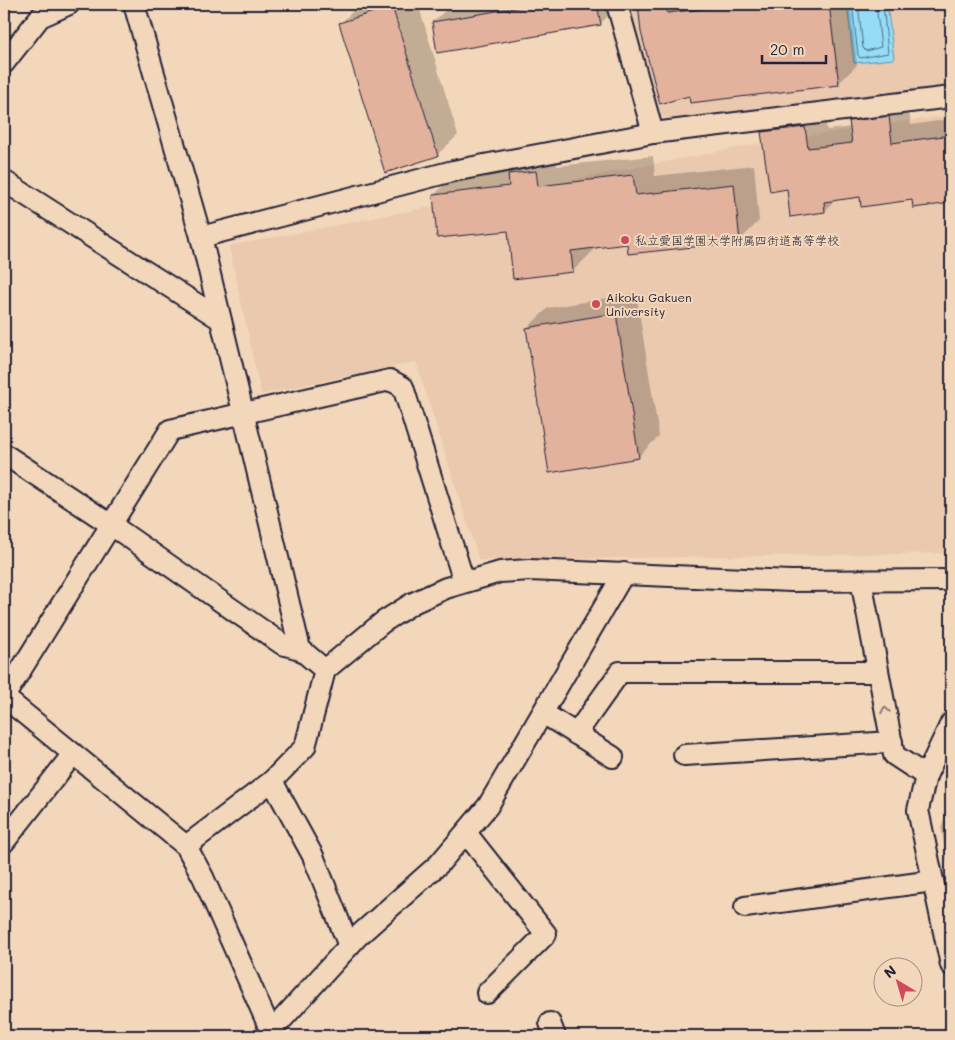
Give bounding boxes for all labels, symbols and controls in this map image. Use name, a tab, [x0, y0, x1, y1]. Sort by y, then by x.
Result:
scale bar	[762, 32, 826, 64]
text: 20 m	[770, 39, 804, 59]
place label: 私立愛国学園大学附属四街道高等学校	[635, 232, 839, 248]
marker: 私立愛国学園大学附属四街道高等学校	[619, 234, 631, 246]
place label: Aikoku Gakuen University	[606, 289, 692, 319]
marker: Aikoku Gakuen University	[590, 298, 602, 310]
one-way arrow	[881, 705, 891, 714]
north arrow	[872, 958, 922, 1008]
text: N	[880, 961, 900, 982]

